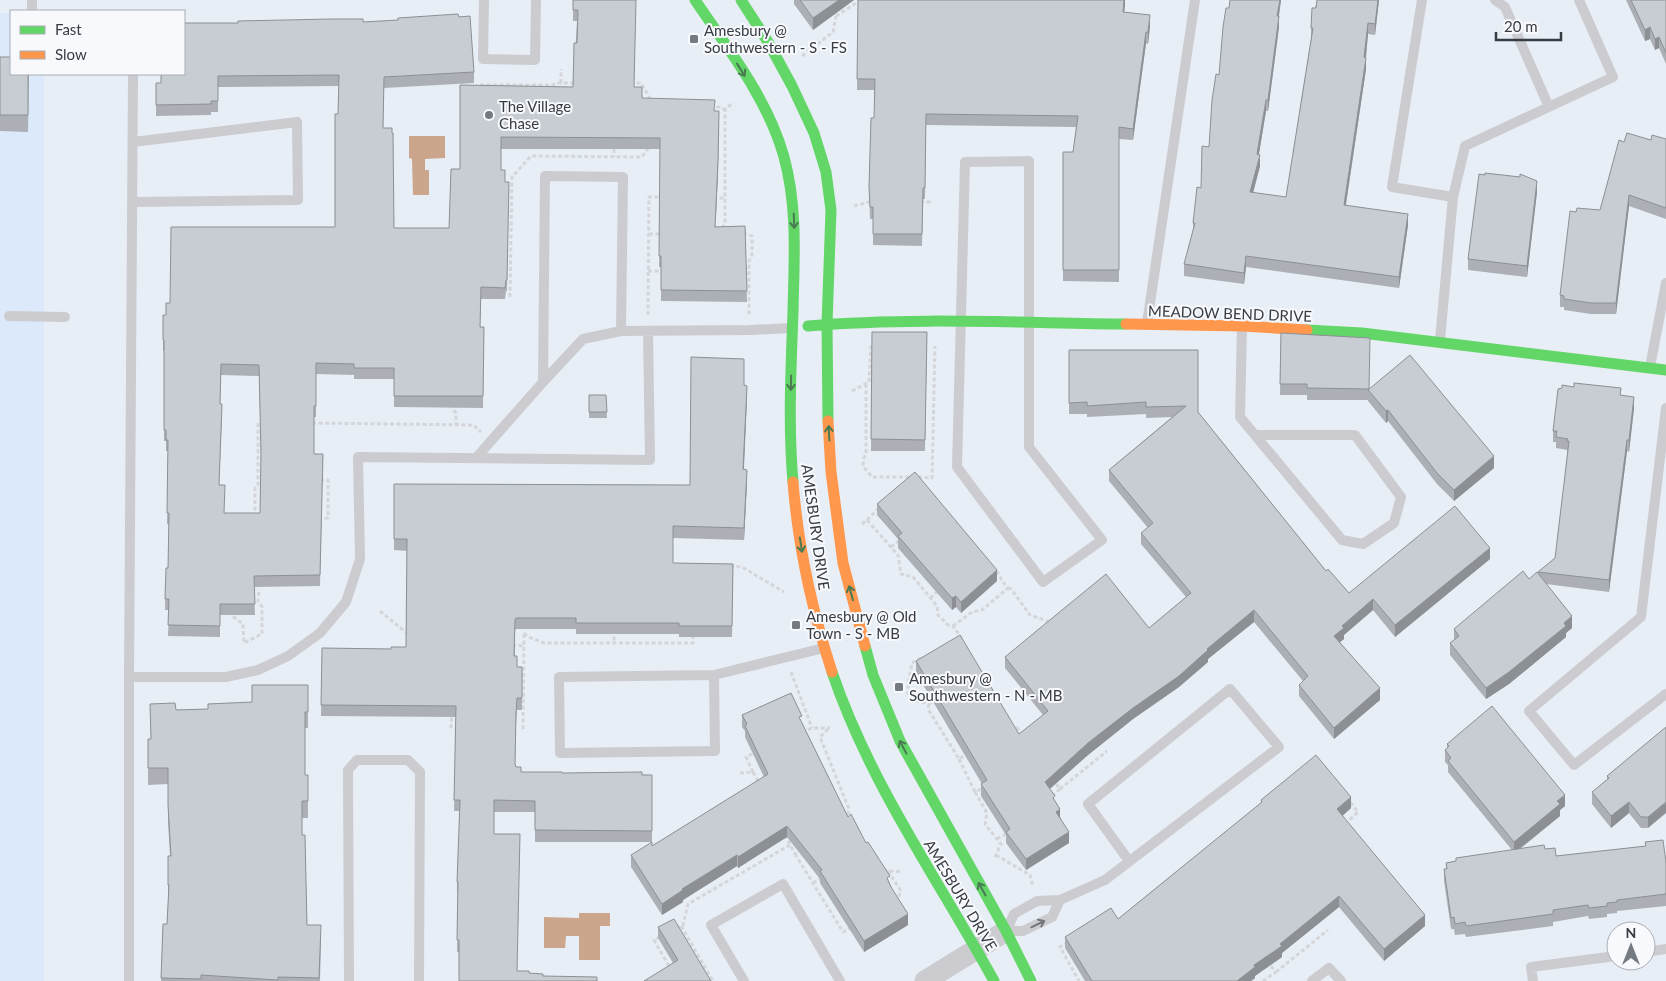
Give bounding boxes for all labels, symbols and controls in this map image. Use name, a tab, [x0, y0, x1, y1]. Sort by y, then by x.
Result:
legend	[10, 10, 185, 75]
scale bar	[1496, 10, 1561, 42]
text: 20 m	[1504, 17, 1538, 35]
text: Fast	[55, 20, 82, 38]
place label: Amesbury @ Southwestern - S - FS	[704, 21, 847, 56]
marker: Amesbury @ Southwestern - S - FS	[688, 33, 700, 45]
text: Slow	[55, 45, 87, 63]
one-way arrow	[737, 62, 747, 76]
place label: The Village Chase	[499, 97, 571, 132]
marker: The Village Chase	[483, 109, 495, 121]
one-way arrow	[790, 213, 799, 229]
street label: MEADOW BEND DRIVE	[1148, 301, 1312, 325]
one-way arrow	[786, 375, 796, 391]
one-way arrow	[824, 425, 833, 441]
street label: AMESBURY DRIVE	[798, 463, 834, 591]
one-way arrow	[797, 537, 807, 553]
one-way arrow	[846, 586, 855, 602]
place label: Amesbury @ Old Town - S - MB	[806, 607, 917, 642]
marker: Amesbury @ Old Town - S - MB	[790, 619, 802, 631]
place label: Amesbury @ Southwestern - N - MB	[909, 669, 1062, 704]
marker: Amesbury @ Southwestern - N - MB	[893, 681, 905, 693]
one-way arrow	[898, 739, 908, 754]
street label: AMESBURY DRIVE	[921, 836, 1001, 954]
one-way arrow	[977, 881, 987, 896]
one-way arrow	[1031, 919, 1046, 929]
north arrow	[1606, 921, 1656, 971]
text: N	[1626, 924, 1636, 941]

